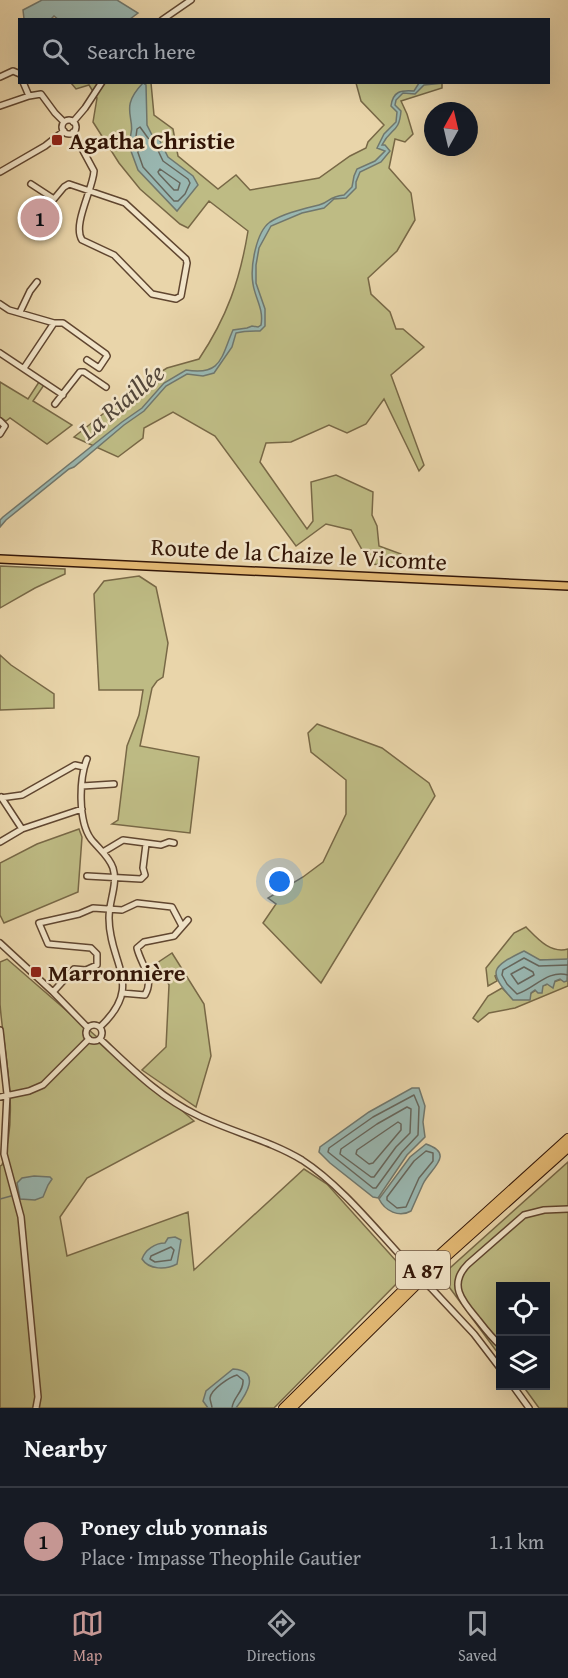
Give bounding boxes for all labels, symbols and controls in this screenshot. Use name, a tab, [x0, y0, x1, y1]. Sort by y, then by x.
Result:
search box	[18, 18, 550, 84]
icon: search	[39, 35, 72, 68]
text: Search here	[87, 35, 196, 67]
north arrow	[424, 102, 478, 156]
place label: Agatha Christie	[69, 123, 235, 158]
marker: Agatha Christie	[50, 133, 64, 147]
pin: 1	[20, 196, 60, 240]
water label: La Riaillée	[69, 353, 173, 449]
street label: Route de la Chaize le Vicomte	[150, 529, 448, 579]
your location	[265, 867, 294, 896]
place label: Marronnière	[48, 955, 186, 990]
marker: Marronnière	[29, 965, 43, 979]
road number: A 87	[396, 1251, 450, 1289]
map controls	[496, 1282, 550, 1390]
button: locate	[496, 1282, 550, 1336]
button: layers	[496, 1336, 550, 1390]
text: Nearby	[24, 1428, 107, 1467]
text: Poney club yonnais	[81, 1511, 268, 1543]
text: 1	[38, 1527, 49, 1556]
text: 1.1 km	[489, 1527, 544, 1556]
text: Place · Impasse Theophile Gautier	[81, 1543, 361, 1572]
tab: Map	[71, 1607, 104, 1667]
tab: Directions	[247, 1607, 316, 1667]
tab: Saved	[458, 1607, 497, 1667]

